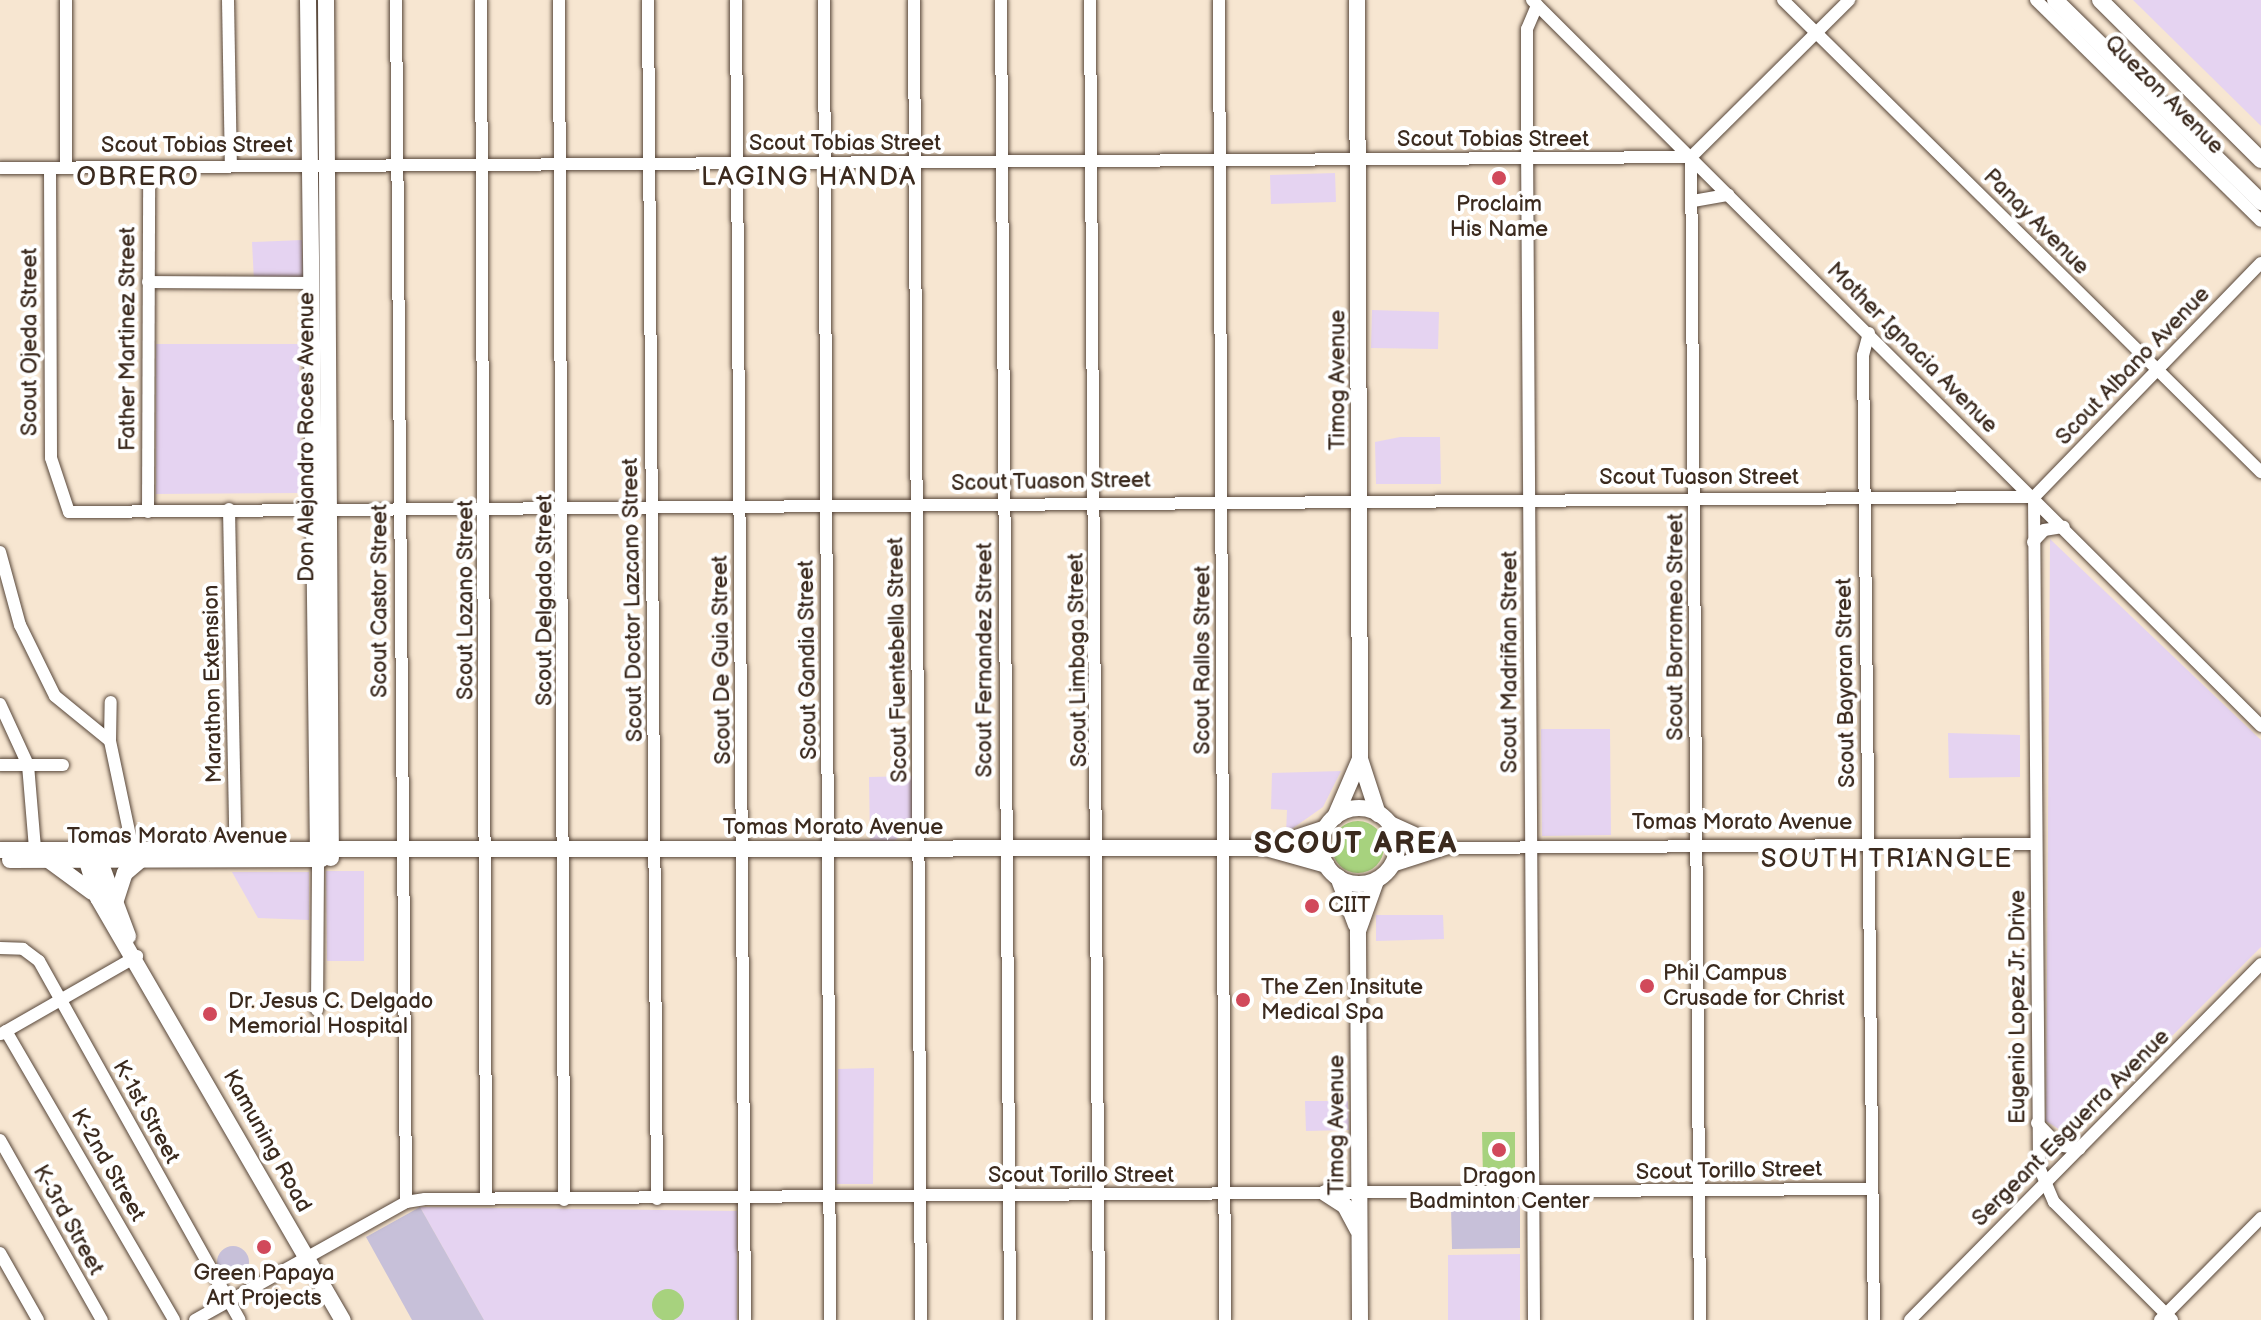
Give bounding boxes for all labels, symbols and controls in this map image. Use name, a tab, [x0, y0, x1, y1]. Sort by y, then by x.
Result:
street label: Quezon Avenue	[2099, 30, 2229, 160]
street label: Scout Tobias Street	[1397, 127, 1589, 153]
street label: Scout Tobias Street	[749, 131, 941, 157]
street label: Scout Tobias Street	[101, 133, 293, 159]
district label: OBRERO	[76, 162, 200, 194]
district label: LAGING HANDA	[701, 162, 917, 194]
street label: Panay Avenue	[1977, 163, 2095, 281]
marker: Proclaim His Name	[1490, 169, 1508, 187]
place label: Proclaim His Name	[1450, 191, 1548, 242]
street label: Father Martinez Street	[115, 227, 141, 451]
street label: Scout Ojeda Street	[17, 248, 43, 436]
street label: Mother Ignacia Avenue	[1821, 257, 2003, 439]
street label: Scout Albano Avenue	[2051, 281, 2215, 451]
street label: Don Alejandro Roces Avenue	[294, 292, 320, 582]
street label: Timog Avenue	[1325, 310, 1351, 450]
street label: Scout Doctor Lazcano Street	[617, 457, 649, 743]
street label: Scout Tuason Street	[1599, 465, 1799, 491]
street label: Scout Tuason Street	[950, 467, 1152, 497]
street label: Scout Delgado Street	[532, 494, 558, 706]
street label: Scout Lozano Street	[453, 500, 479, 700]
street label: Scout Castor Street	[367, 504, 393, 698]
street label: Scout Borromeo Street	[1663, 513, 1689, 741]
street label: Scout Fuentebella Street	[883, 537, 913, 783]
street label: Scout Fernandez Street	[972, 542, 998, 778]
street label: Scout Madriñan Street	[1497, 550, 1523, 774]
street label: Scout Limbaga Street	[1063, 552, 1093, 768]
street label: Scout De Guia Street	[707, 555, 737, 765]
street label: Scout Gandia Street	[793, 560, 823, 760]
street label: Scout Rallos Street	[1190, 565, 1216, 755]
street label: Scout Bayoran Street	[1831, 578, 1861, 788]
street label: Marathon Extension	[198, 585, 228, 783]
street label: Tomas Morato Avenue	[1632, 810, 1852, 836]
street label: Tomas Morato Avenue	[723, 815, 943, 841]
street label: Tomas Morato Avenue	[67, 824, 287, 850]
district label: SCOUT AREA	[1254, 826, 1458, 862]
district label: SOUTH TRIANGLE	[1760, 844, 2014, 876]
street label: Eugenio Lopez Jr. Drive	[2005, 889, 2031, 1125]
place label: CIIT	[1328, 893, 1371, 919]
marker: CIIT	[1303, 897, 1321, 915]
place label: Phil Campus Crusade for Christ	[1663, 960, 1845, 1012]
place label: The Zen Insitute Medical Spa	[1261, 974, 1423, 1026]
marker: Phil Campus Crusade for Christ	[1638, 977, 1656, 995]
place label: Dr. Jesus C. Delgado Memorial Hospital	[228, 988, 435, 1040]
marker: The Zen Insitute Medical Spa	[1232, 989, 1254, 1011]
marker: Dr. Jesus C. Delgado Memorial Hospital	[199, 1003, 221, 1025]
street label: Sergeant Esguerra Avenue	[1967, 1024, 2175, 1232]
street label: Timog Avenue	[1324, 1055, 1350, 1195]
street label: K-1st Street	[107, 1056, 185, 1168]
street label: Kamuning Road	[217, 1065, 317, 1217]
street label: K-2nd Street	[65, 1104, 151, 1226]
marker: Dragon Badminton Center	[1490, 1141, 1508, 1159]
street label: Scout Torillo Street	[1635, 1156, 1823, 1186]
street label: K-3rd Street	[27, 1160, 109, 1280]
street label: Scout Torillo Street	[987, 1163, 1175, 1189]
place label: Dragon Badminton Center	[1409, 1163, 1589, 1214]
marker: Green Papaya Art Projects	[255, 1238, 273, 1256]
place label: Green Papaya Art Projects	[194, 1260, 334, 1312]

